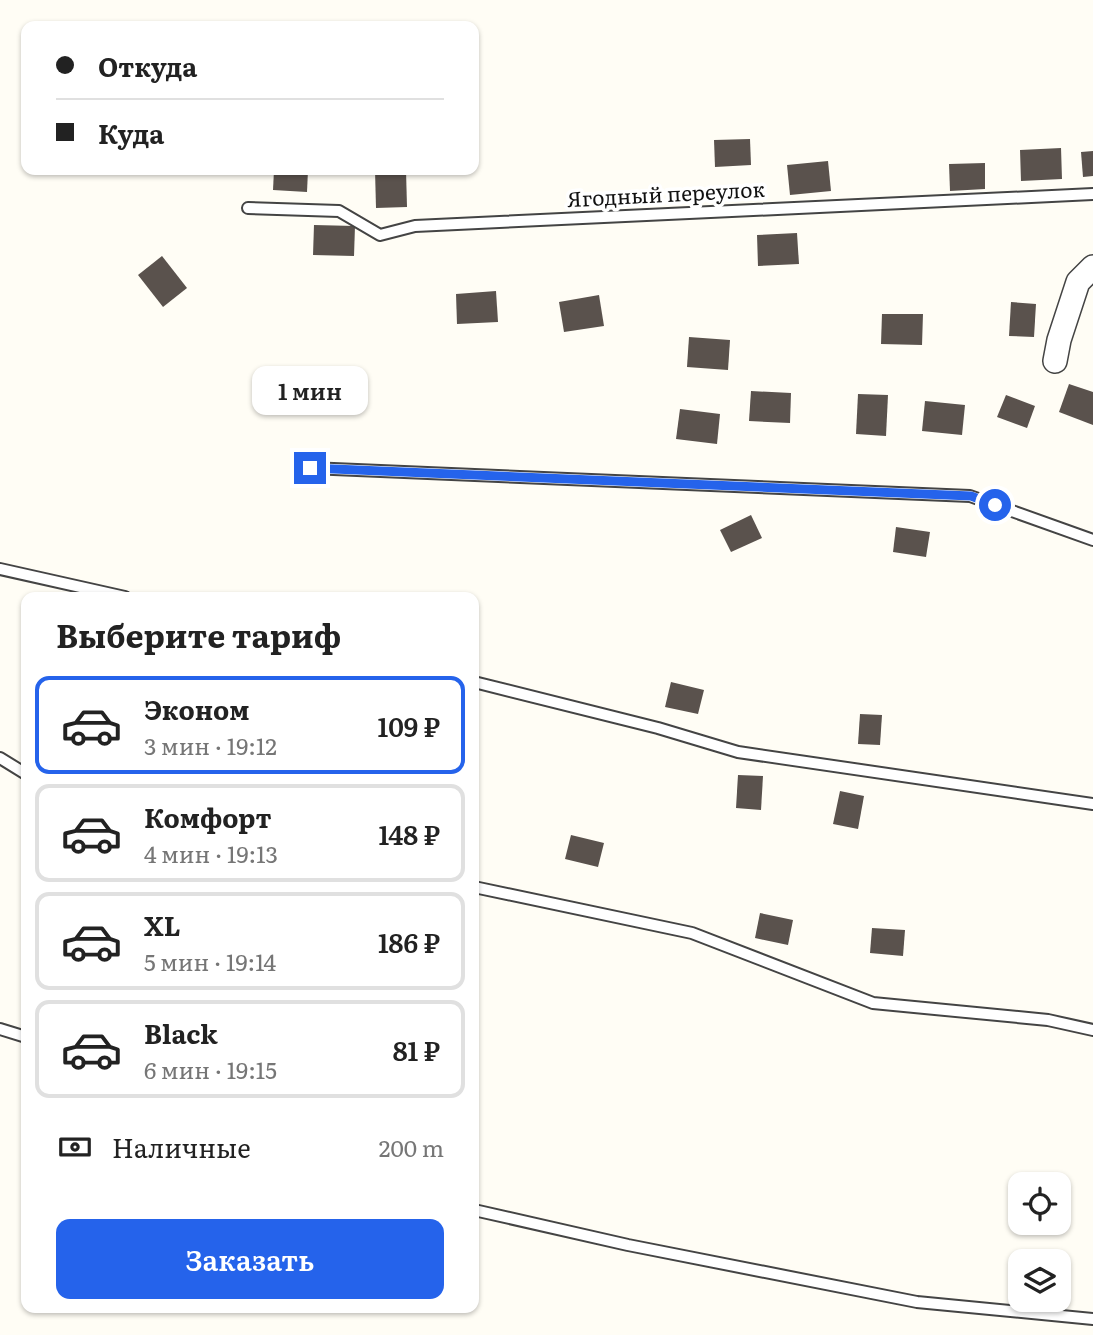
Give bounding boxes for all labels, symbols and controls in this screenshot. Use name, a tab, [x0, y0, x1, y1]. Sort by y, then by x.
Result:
text: Откуда	[98, 46, 197, 85]
text: Куда	[98, 113, 164, 152]
street label: Ягодный переулок	[566, 172, 766, 213]
callout: 1 мин	[252, 366, 368, 416]
text: 1 мин	[278, 373, 342, 407]
route end	[294, 452, 326, 484]
route start	[979, 489, 1011, 521]
text: Выберите тариф	[56, 610, 341, 658]
text: Эконом	[144, 689, 249, 728]
icon: car	[60, 694, 123, 757]
text: 109 ₽	[378, 706, 440, 745]
text: 3 мин · 19:12	[144, 728, 277, 762]
text: Комфорт	[144, 797, 271, 836]
icon: car	[60, 802, 123, 865]
text: 148 ₽	[378, 814, 440, 853]
text: 4 мин · 19:13	[144, 836, 278, 870]
text: XL	[144, 905, 181, 944]
icon: car	[60, 910, 123, 973]
text: 186 ₽	[378, 922, 440, 961]
text: 5 мин · 19:14	[144, 944, 276, 978]
text: Black	[144, 1013, 218, 1052]
icon: car	[60, 1018, 123, 1081]
text: 81 ₽	[393, 1030, 440, 1069]
text: 6 мин · 19:15	[144, 1052, 277, 1086]
text: Наличные	[112, 1127, 251, 1166]
icon: cash	[56, 1128, 94, 1166]
text: 200 m	[379, 1130, 444, 1164]
map controls	[1008, 1172, 1071, 1312]
button: locate	[1008, 1172, 1071, 1235]
button: Заказать	[56, 1219, 444, 1299]
button: layers	[1008, 1249, 1071, 1312]

